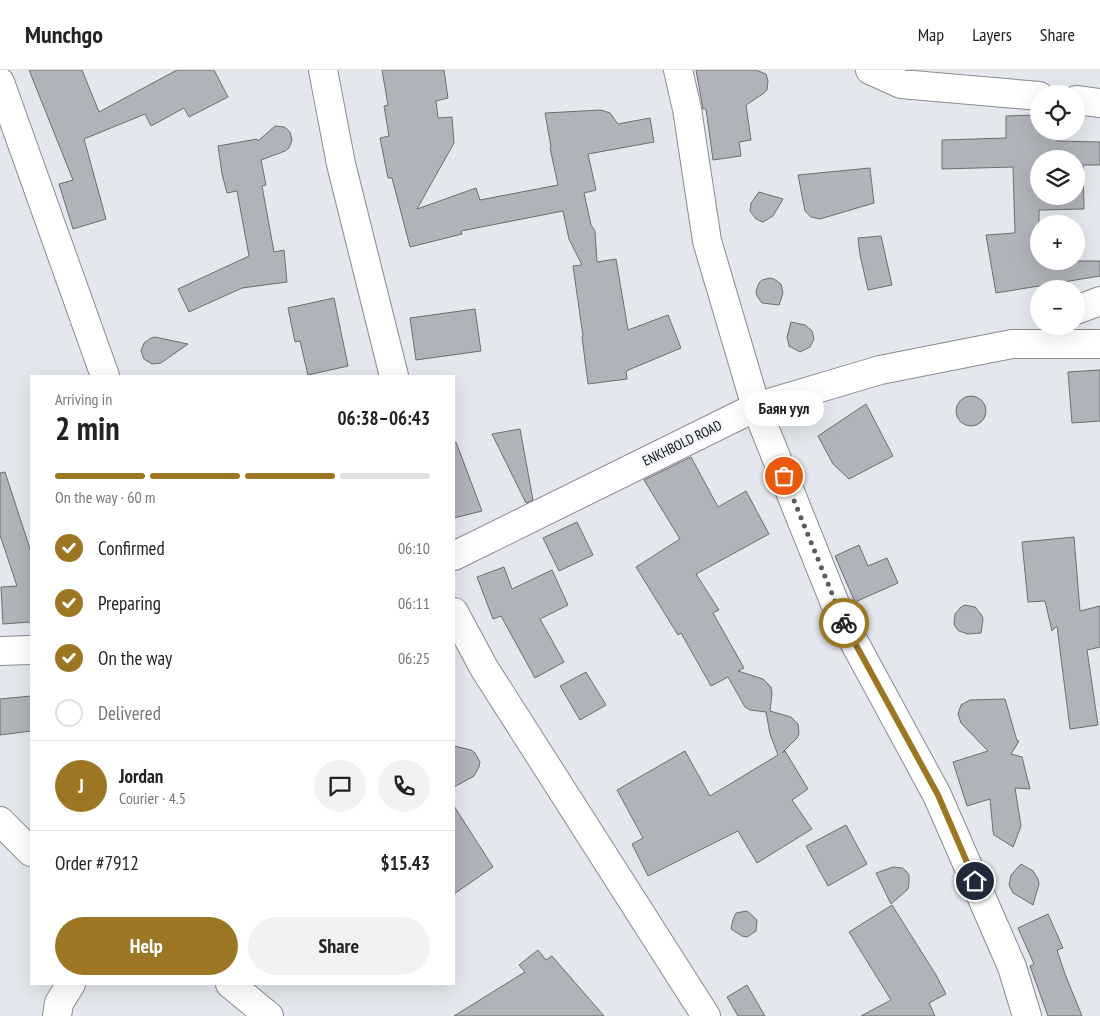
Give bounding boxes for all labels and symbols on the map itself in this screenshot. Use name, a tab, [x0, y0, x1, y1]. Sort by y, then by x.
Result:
callout: Баян уул	[744, 391, 824, 426]
street label: ENKHBOLD ROAD	[639, 416, 725, 470]
pin	[763, 455, 805, 497]
courier	[819, 598, 869, 648]
pin	[954, 860, 996, 902]

